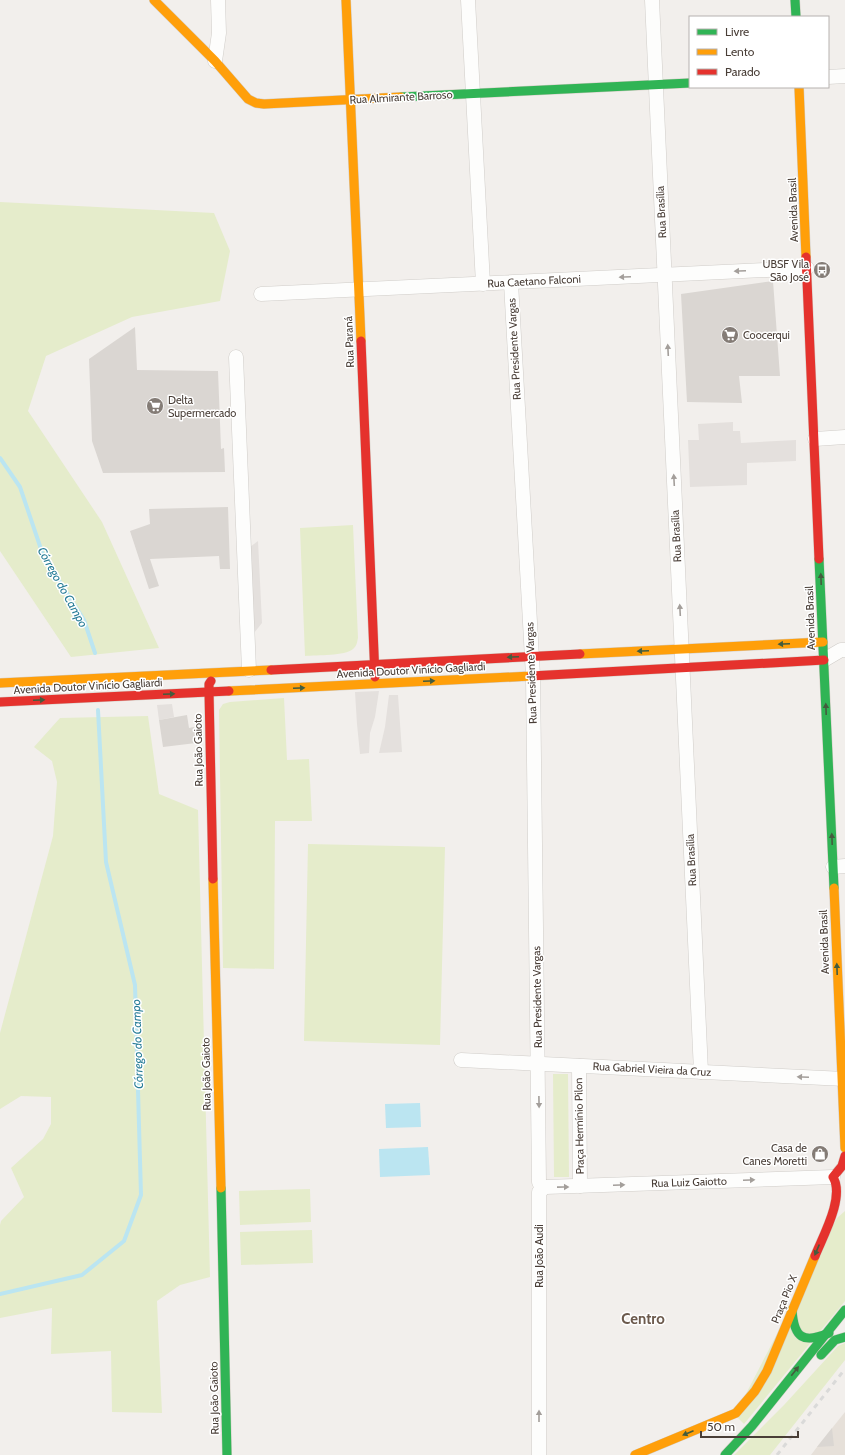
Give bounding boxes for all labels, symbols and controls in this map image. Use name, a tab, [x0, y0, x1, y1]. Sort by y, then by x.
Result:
legend	[689, 16, 829, 88]
text: Livre	[725, 24, 749, 39]
text: Lento	[725, 44, 755, 59]
text: Parado	[725, 64, 761, 79]
street label: Rua Almirante Barroso	[349, 87, 453, 107]
street label: Avenida Brasil	[785, 177, 801, 242]
street label: Rua Brasília	[653, 185, 669, 238]
place label: UBSF Vila São José	[762, 257, 810, 284]
bus stop icon: UBSF Vila São José	[812, 260, 832, 280]
one-way arrow	[734, 268, 746, 275]
street label: Rua Caetano Falconi	[487, 272, 581, 290]
one-way arrow	[619, 273, 631, 280]
street label: Rua Presidente Vargas	[504, 297, 524, 400]
street label: Rua Paraná	[341, 315, 357, 368]
supermarket icon: Coocerqui	[720, 325, 740, 345]
place label: Coocerqui	[743, 328, 790, 342]
one-way arrow	[664, 344, 671, 356]
place label: Delta Supermercado	[168, 393, 236, 420]
supermarket icon: Delta Supermercado	[145, 396, 165, 416]
one-way arrow	[670, 474, 677, 486]
street label: Rua Brasília	[668, 509, 684, 562]
water label: Córrego do Campo	[35, 544, 91, 630]
one-way arrow	[817, 573, 824, 585]
street label: Avenida Brasil	[802, 585, 818, 650]
one-way arrow	[676, 604, 683, 616]
street label: Rua Presidente Vargas	[522, 621, 540, 724]
one-way arrow	[778, 640, 790, 647]
one-way arrow	[637, 647, 649, 654]
one-way arrow	[506, 654, 519, 660]
street label: Avenida Doutor Vinício Gagliardi	[336, 659, 486, 681]
street label: Avenida Doutor Vinício Gagliardi	[13, 675, 163, 697]
one-way arrow	[423, 678, 435, 685]
one-way arrow	[293, 684, 305, 691]
one-way arrow	[163, 691, 176, 697]
one-way arrow	[33, 697, 46, 703]
one-way arrow	[823, 702, 829, 715]
street label: Rua João Gaioto	[190, 713, 206, 787]
street label: Rua Brasília	[683, 833, 699, 886]
one-way arrow	[828, 833, 835, 845]
street label: Avenida Brasil	[816, 909, 832, 974]
street label: Rua Presidente Vargas	[529, 945, 545, 1048]
one-way arrow	[834, 963, 841, 975]
water label: Córrego do Campo	[128, 999, 146, 1089]
street label: Rua João Gaioto	[198, 1037, 214, 1111]
street label: Rua Gabriel Vieira da Cruz	[592, 1059, 712, 1079]
one-way arrow	[796, 1074, 809, 1080]
street label: Praça Hermínio Pilon	[571, 1078, 587, 1174]
one-way arrow	[536, 1096, 542, 1109]
place label: Casa de Canes Moretti	[743, 1141, 807, 1168]
shop icon: Casa de Canes Moretti	[810, 1144, 830, 1164]
street label: Rua Luiz Gaiotto	[651, 1174, 727, 1190]
one-way arrow	[743, 1177, 756, 1183]
one-way arrow	[613, 1182, 626, 1188]
one-way arrow	[557, 1184, 570, 1190]
street label: Rua João Audi	[532, 1224, 546, 1288]
one-way arrow	[814, 1244, 820, 1255]
street label: Praça Pio X	[768, 1272, 800, 1325]
district label: Centro	[621, 1310, 665, 1328]
street label: Rua João Gaioto	[206, 1361, 222, 1435]
one-way arrow	[791, 1366, 799, 1377]
one-way arrow	[536, 1409, 542, 1422]
scale bar	[701, 1413, 798, 1439]
text: 50 m	[707, 1419, 735, 1434]
one-way arrow	[682, 1430, 694, 1436]

